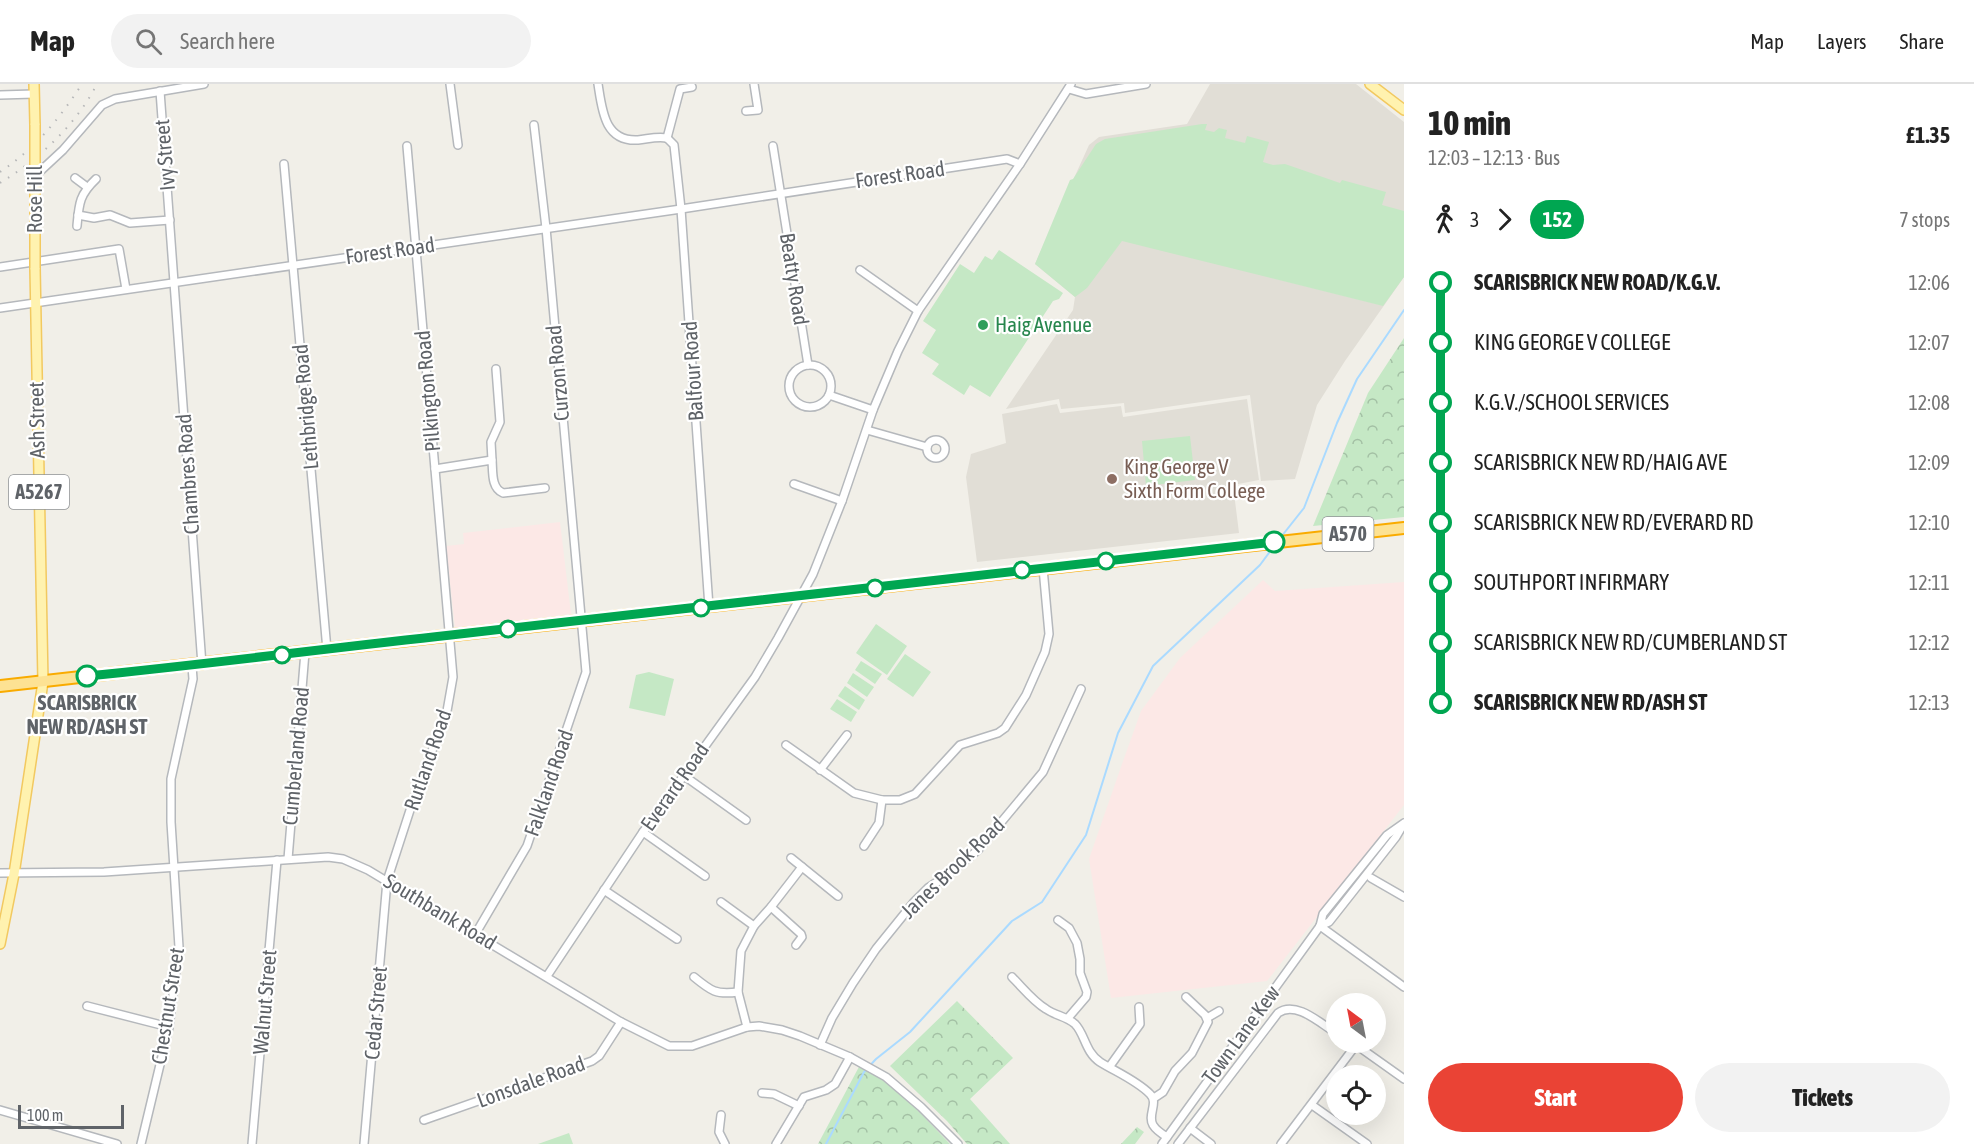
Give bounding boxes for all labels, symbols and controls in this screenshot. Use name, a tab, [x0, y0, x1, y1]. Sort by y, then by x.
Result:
search box	[111, 14, 531, 68]
text: Map	[30, 25, 75, 57]
icon: search	[132, 25, 165, 58]
text: Search here	[180, 28, 275, 54]
text: Map	[1750, 29, 1784, 53]
text: Layers	[1817, 29, 1867, 53]
text: Share	[1900, 29, 1944, 53]
text: 10 min	[1428, 104, 1511, 142]
street label: Ivy Street	[149, 118, 179, 192]
text: £1.35	[1906, 122, 1950, 148]
text: 12:03 – 12:13 · Bus	[1428, 146, 1560, 169]
street label: Forest Road	[854, 156, 946, 192]
street label: Rose Hill	[22, 164, 46, 233]
icon: walk	[1428, 203, 1461, 236]
icon: forward	[1488, 203, 1521, 236]
text: 152	[1542, 207, 1572, 231]
text: 3	[1470, 208, 1479, 231]
text: 7 stops	[1899, 208, 1950, 231]
street label: Beatty Road	[776, 231, 814, 327]
street label: Forest Road	[344, 232, 436, 268]
text: SCARISBRICK NEW ROAD/K.G.V.	[1474, 269, 1720, 295]
text: 12:06	[1908, 271, 1950, 294]
place label: Haig Avenue	[995, 312, 1092, 336]
marker: Haig Avenue	[976, 318, 990, 332]
street label: Balfour Road	[677, 320, 707, 422]
street label: Curzon Road	[541, 324, 573, 422]
street label: Pilkington Road	[410, 329, 444, 453]
text: KING GEORGE V COLLEGE	[1474, 329, 1670, 355]
text: 12:07	[1908, 331, 1950, 354]
street label: Lethbridge Road	[288, 343, 322, 471]
street label: Ash Street	[23, 381, 49, 459]
text: K.G.V./SCHOOL SERVICES	[1474, 389, 1669, 415]
text: 12:08	[1908, 391, 1950, 414]
street label: Chambres Road	[171, 413, 203, 535]
text: SCARISBRICK NEW RD/HAIG AVE	[1474, 449, 1727, 475]
text: 12:09	[1908, 451, 1950, 474]
place label: King George V Sixth Form College	[1124, 454, 1265, 502]
marker: King George V Sixth Form College	[1105, 472, 1119, 486]
road number: A5267	[9, 475, 69, 509]
text: SCARISBRICK NEW RD/EVERARD RD	[1474, 509, 1754, 535]
text: 12:10	[1909, 511, 1950, 534]
road number: A570	[1322, 517, 1374, 551]
unlabelled marker	[1263, 531, 1285, 553]
unlabelled marker	[1097, 552, 1115, 570]
unlabelled marker	[1013, 561, 1031, 579]
text: SOUTHPORT INFIRMARY	[1474, 569, 1669, 595]
text: 12:11	[1909, 571, 1950, 594]
unlabelled marker	[866, 579, 884, 597]
unlabelled marker	[692, 599, 710, 617]
unlabelled marker	[499, 620, 517, 638]
text: SCARISBRICK NEW RD/CUMBERLAND ST	[1474, 629, 1788, 655]
text: 12:12	[1909, 631, 1950, 654]
unlabelled marker	[273, 646, 291, 664]
marker: SCARISBRICK NEW RD/ASH ST	[76, 665, 98, 687]
street label: Cumberland Road	[277, 686, 313, 826]
text: SCARISBRICK NEW RD/ASH ST	[1474, 689, 1707, 715]
place label: SCARISBRICK NEW RD/ASH ST	[26, 690, 148, 738]
text: 12:13	[1909, 691, 1950, 714]
street label: Rutland Road	[399, 706, 456, 813]
street label: Falkland Road	[519, 726, 577, 839]
street label: Everard Road	[635, 738, 713, 835]
street label: Janes Brook Road	[896, 812, 1009, 923]
street label: Southbank Road	[380, 868, 501, 954]
street label: Chestnut Street	[146, 946, 188, 1066]
street label: Walnut Street	[247, 948, 281, 1055]
street label: Cedar Street	[359, 965, 391, 1061]
street label: Town Lane Kew	[1197, 980, 1284, 1088]
north arrow	[1326, 993, 1386, 1053]
map controls	[1326, 993, 1386, 1125]
street label: Lonsdale Road	[473, 1050, 588, 1112]
button: Start	[1428, 1063, 1683, 1132]
button: Tickets	[1695, 1063, 1950, 1132]
button: locate	[1326, 1065, 1386, 1125]
scale bar	[18, 1102, 124, 1130]
text: 100 m	[27, 1106, 63, 1124]

